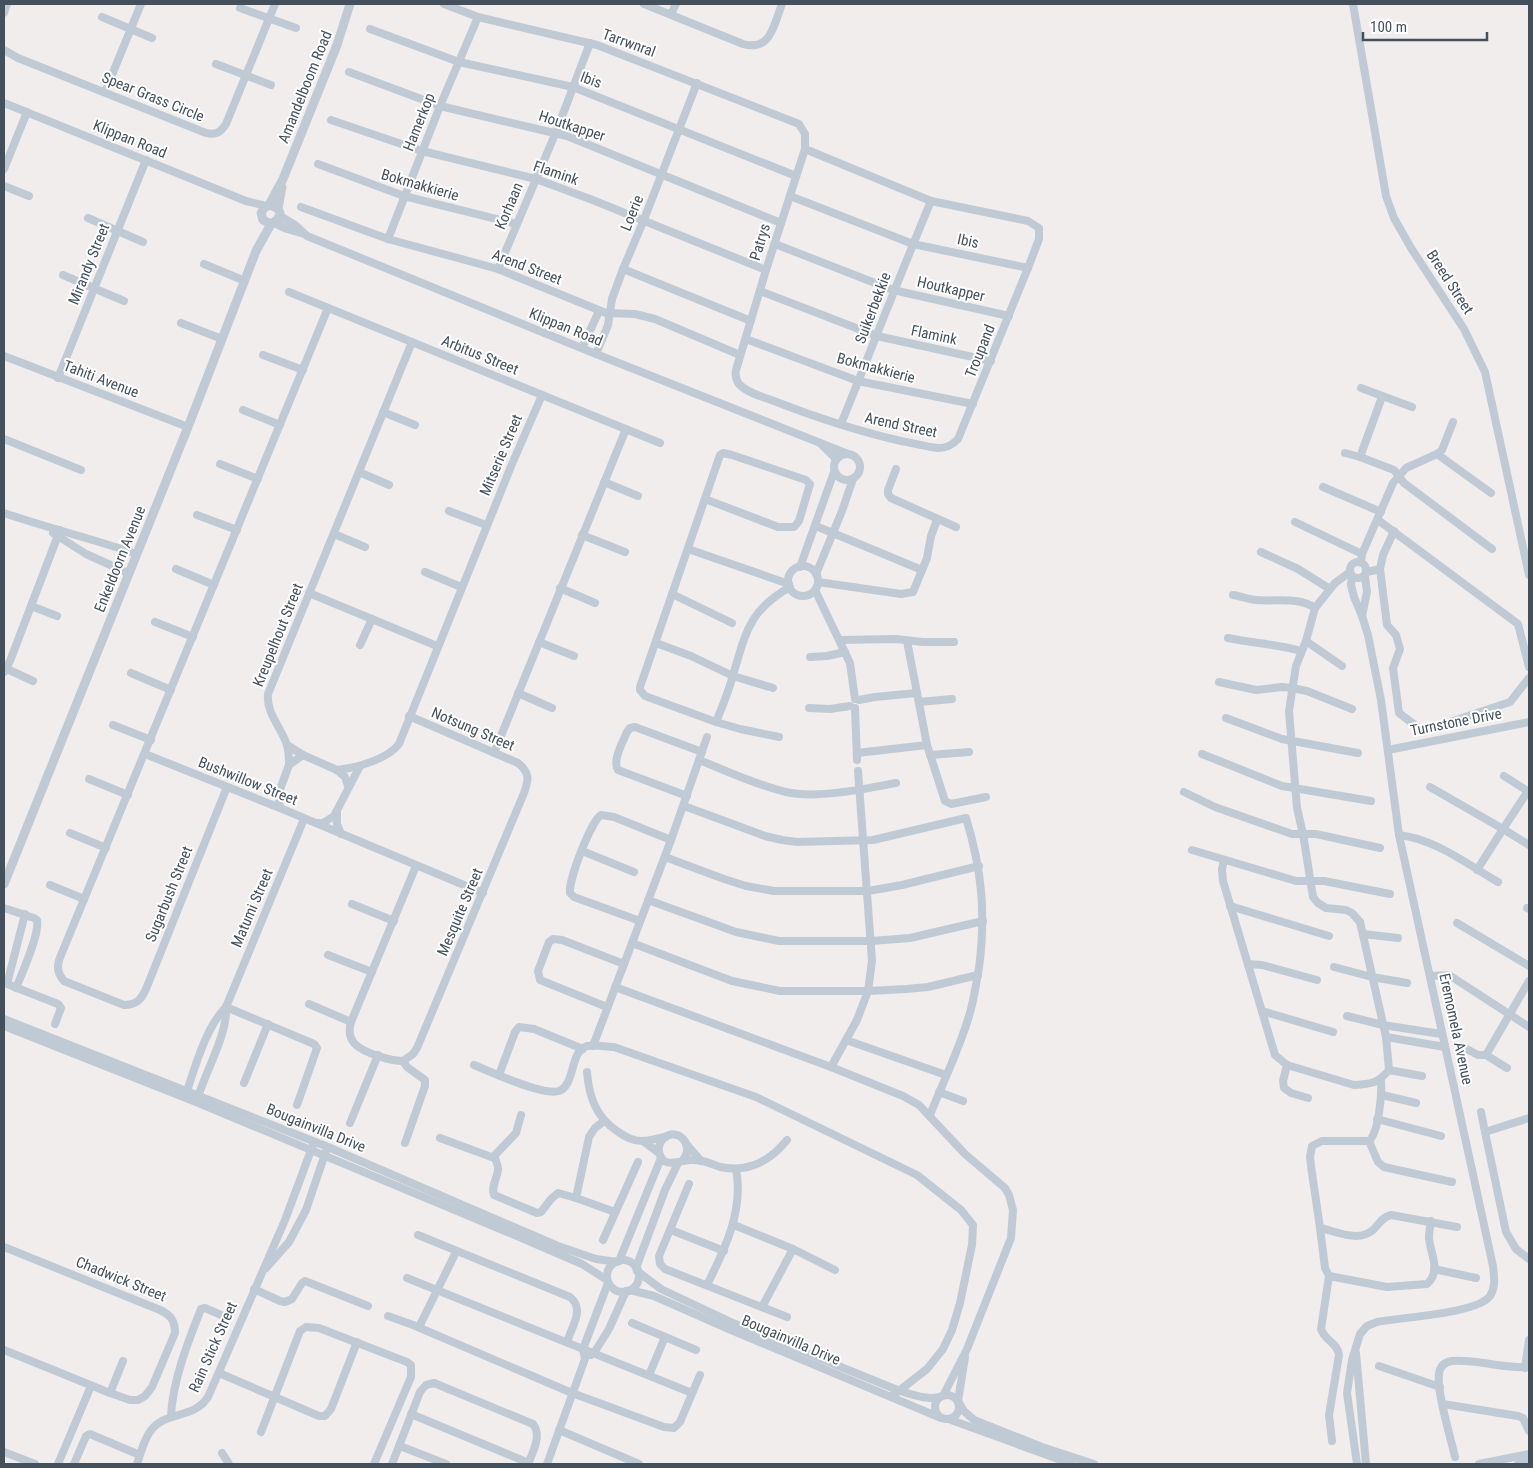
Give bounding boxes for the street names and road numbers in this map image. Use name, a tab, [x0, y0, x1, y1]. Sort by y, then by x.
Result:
street label: Tarrwnral	[600, 25, 658, 61]
street label: Amandelboom Road	[274, 28, 336, 146]
street label: Spear Grass Circle	[99, 68, 207, 126]
street label: Ibis	[578, 68, 604, 92]
street label: Hamerkop	[399, 90, 439, 154]
street label: Houtkapper	[536, 107, 608, 145]
street label: Klippan Road	[91, 116, 169, 162]
street label: Flamink	[531, 157, 581, 189]
street label: Bokmakkierie	[379, 165, 461, 205]
street label: Korhaan	[491, 180, 527, 232]
street label: Loerie	[617, 193, 647, 233]
street label: Mirandy Street	[65, 221, 113, 307]
street label: Patrys	[746, 221, 774, 263]
street label: Ibis	[956, 230, 981, 252]
street label: Arend Street	[490, 245, 564, 289]
street label: Breed Street	[1423, 247, 1477, 317]
street label: Suikerbekkie	[851, 270, 895, 346]
street label: Houtkapper	[915, 272, 987, 306]
street label: Klippan Road	[527, 304, 605, 350]
street label: Flamink	[909, 321, 959, 349]
street label: Troupand	[961, 322, 999, 380]
street label: Arbitus Street	[439, 331, 521, 379]
street label: Bokmakkierie	[835, 349, 917, 387]
street label: Tahiti Avenue	[61, 356, 141, 402]
street label: Arend Street	[863, 409, 939, 441]
street label: Mitserie Street	[476, 412, 526, 498]
street label: Enkeldoorn Avenue	[91, 503, 149, 615]
street label: Kreupelhout Street	[249, 581, 307, 689]
street label: Notsung Street	[429, 703, 517, 755]
street label: Turnstone Drive	[1409, 704, 1503, 740]
street label: Bushwillow Street	[196, 753, 300, 809]
street label: Sugarbush Street	[142, 844, 196, 944]
street label: Mesquite Street	[433, 865, 487, 959]
street label: Matumi Street	[227, 866, 277, 950]
street label: Eremomela Avenue	[1435, 972, 1477, 1086]
street label: Bougainvilla Drive	[264, 1100, 368, 1156]
street label: Chadwick Street	[73, 1253, 169, 1305]
street label: Rain Stick Street	[185, 1299, 241, 1395]
street label: Bougainvilla Drive	[739, 1311, 843, 1369]

